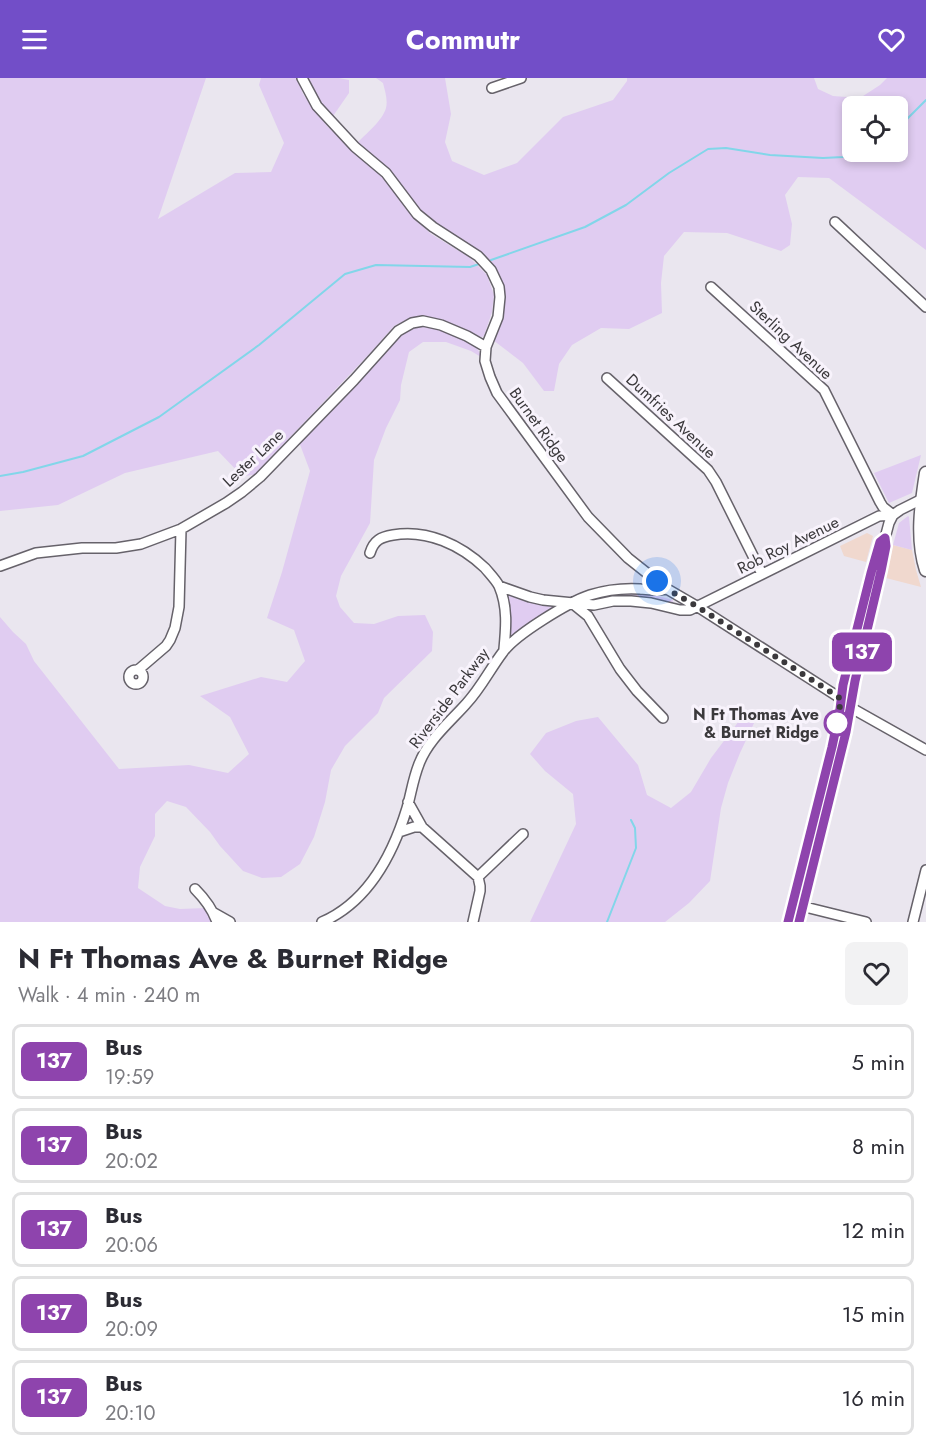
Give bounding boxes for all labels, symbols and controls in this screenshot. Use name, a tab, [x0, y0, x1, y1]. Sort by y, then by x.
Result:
text: Commutr	[406, 20, 520, 59]
icon: menu	[18, 23, 51, 56]
icon: heart	[875, 23, 908, 56]
map controls	[842, 96, 908, 162]
button: locate	[842, 96, 908, 162]
street label: Sterling Avenue	[744, 295, 838, 385]
street label: Dumfries Avenue	[621, 368, 721, 464]
street label: Burnet Ridge	[504, 383, 574, 467]
street label: Lester Lane	[217, 424, 289, 492]
street label: Rob Roy Avenue	[733, 510, 843, 580]
your location	[642, 566, 672, 596]
line badge: 137	[828, 632, 896, 672]
text: 137	[844, 637, 880, 667]
street label: Riverside Parkway	[403, 642, 495, 753]
place label: N Ft Thomas Ave & Burnet Ridge	[693, 703, 819, 744]
marker: N Ft Thomas Ave & Burnet Ridge	[824, 710, 850, 736]
text: N Ft Thomas Ave & Burnet Ridge	[18, 938, 448, 979]
button: heart	[845, 942, 908, 1005]
text: Walk · 4 min · 240 m	[18, 981, 200, 1010]
text: Bus	[105, 1031, 142, 1063]
text: 137	[36, 1046, 72, 1076]
text: 5 min	[852, 1046, 905, 1078]
text: 19:59	[105, 1063, 154, 1092]
text: Bus	[105, 1115, 142, 1147]
text: 137	[36, 1130, 72, 1160]
text: 8 min	[852, 1130, 905, 1162]
text: 20:02	[105, 1147, 158, 1176]
text: Bus	[105, 1199, 142, 1231]
text: 137	[36, 1214, 72, 1244]
text: 12 min	[842, 1214, 905, 1246]
text: 20:06	[105, 1231, 158, 1260]
text: Bus	[105, 1283, 142, 1315]
text: 137	[36, 1298, 72, 1328]
text: 15 min	[842, 1298, 905, 1330]
text: 20:09	[105, 1315, 158, 1344]
text: Bus	[105, 1367, 142, 1399]
text: 137	[36, 1382, 72, 1412]
text: 16 min	[841, 1382, 905, 1414]
text: 20:10	[105, 1399, 155, 1428]

